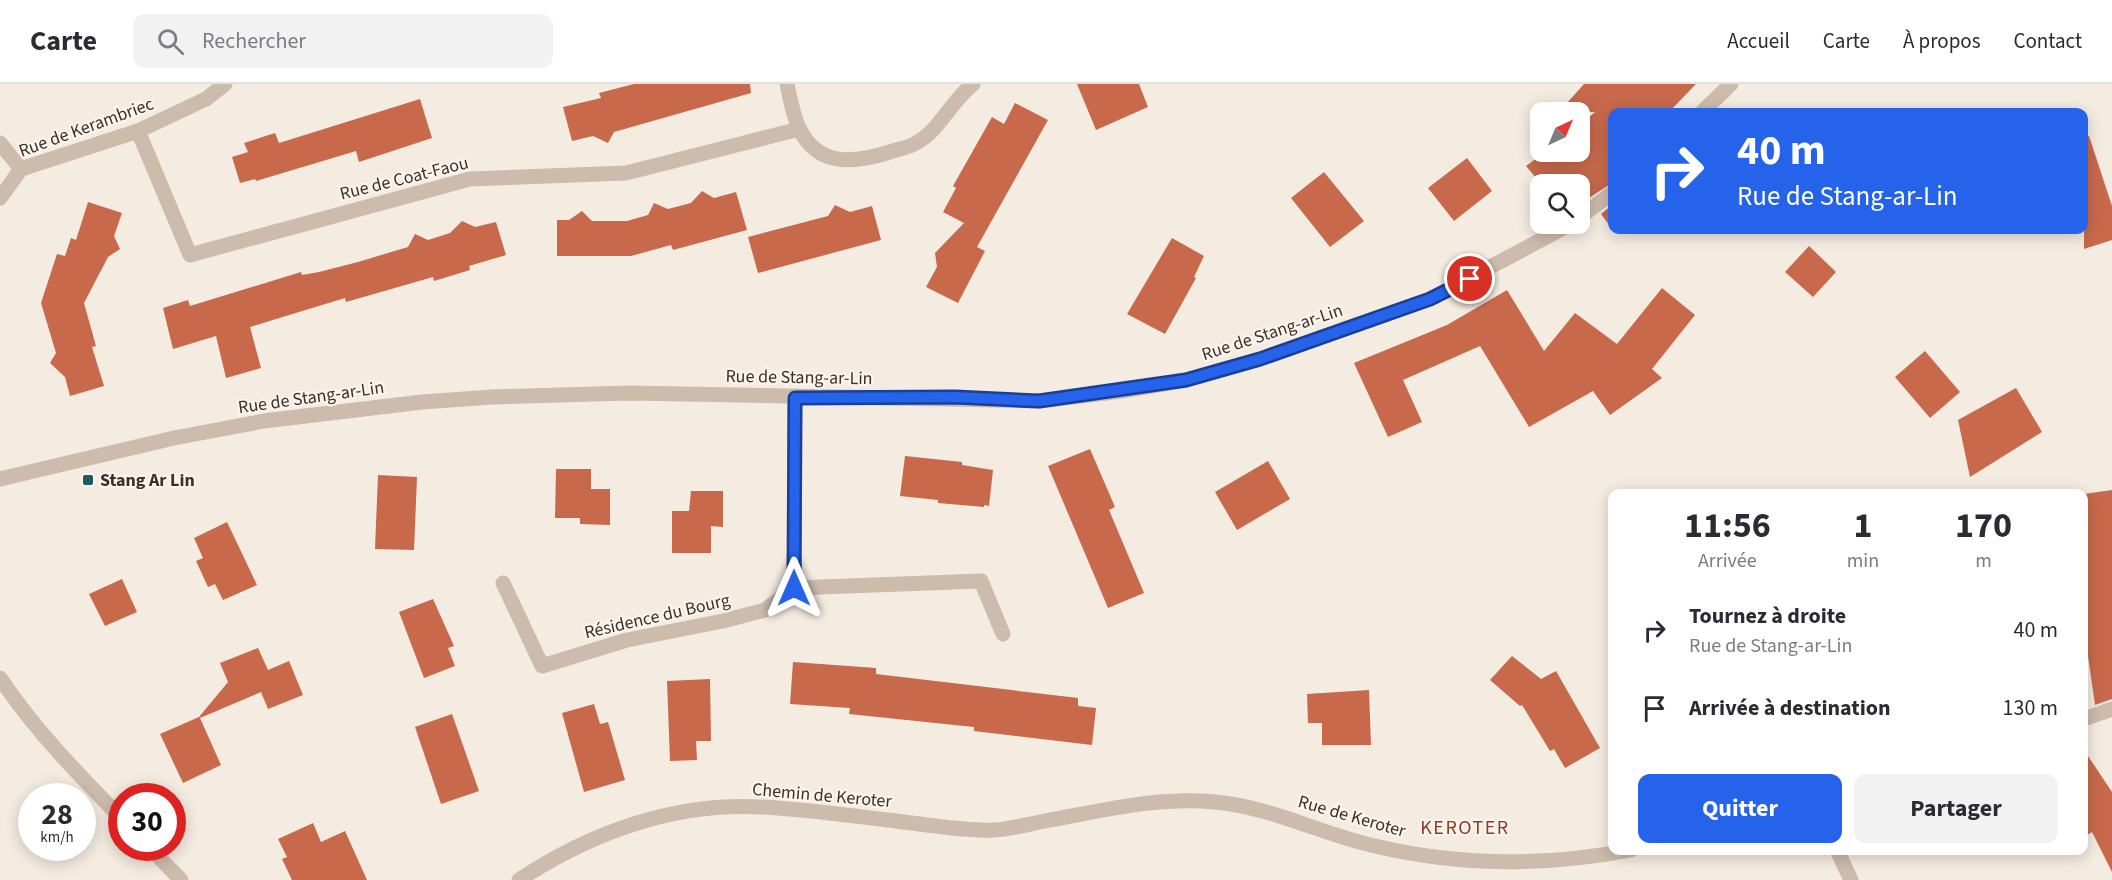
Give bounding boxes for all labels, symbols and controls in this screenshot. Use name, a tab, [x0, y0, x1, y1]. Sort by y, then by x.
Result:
search box	[133, 14, 553, 68]
text: Carte	[30, 21, 97, 61]
icon: search	[154, 25, 187, 58]
text: Rechercher	[202, 25, 306, 57]
text: Accueil	[1727, 26, 1790, 56]
text: Carte	[1823, 26, 1870, 56]
text: À propos	[1903, 26, 1980, 56]
text: Contact	[2013, 26, 2082, 56]
street label: Rue de Kerambriec	[15, 91, 157, 163]
north arrow	[1530, 102, 1590, 162]
map controls	[1530, 102, 1590, 234]
text: 40 m	[1737, 121, 1826, 181]
icon: right	[1638, 132, 1716, 210]
street label: Rue de Coat-Faou	[337, 150, 471, 207]
button: search	[1530, 174, 1590, 234]
text: Rue de Stang-ar-Lin	[1737, 177, 1958, 216]
pin	[1444, 253, 1495, 304]
icon: arrive	[1453, 262, 1486, 295]
street label: Rue de Stang-ar-Lin	[1198, 298, 1346, 367]
street label: Rue de Stang-ar-Lin	[725, 364, 873, 391]
street label: Rue de Stang-ar-Lin	[237, 375, 386, 420]
place label: Stang Ar Lin	[100, 468, 195, 493]
marker: Stang Ar Lin	[81, 473, 95, 487]
text: 11:56	[1684, 500, 1771, 551]
text: 1	[1853, 500, 1872, 551]
text: 170	[1955, 500, 2012, 551]
text: Arrivée	[1698, 547, 1757, 575]
text: min	[1847, 547, 1879, 575]
text: m	[1975, 547, 1992, 575]
position arrow	[762, 556, 826, 620]
street label: Résidence du Bourg	[582, 588, 732, 645]
text: Tournez à droite	[1689, 600, 1846, 632]
icon: right	[1638, 614, 1671, 647]
text: 40 m	[2013, 614, 2058, 646]
text: Rue de Stang-ar-Lin	[1689, 632, 1852, 660]
icon: arrive	[1638, 692, 1671, 725]
text: Arrivée à destination	[1689, 692, 1891, 724]
text: 130 m	[2003, 692, 2058, 724]
button: Quitter	[1638, 774, 1842, 843]
button: Partager	[1854, 774, 2058, 843]
street label: Chemin de Keroter	[751, 777, 894, 814]
speed limit sign: 30	[108, 783, 186, 861]
street label: Rue de Keroter	[1295, 789, 1409, 844]
text: 28	[41, 793, 73, 836]
district label: KEROTER	[1420, 814, 1510, 842]
text: km/h	[40, 827, 74, 848]

